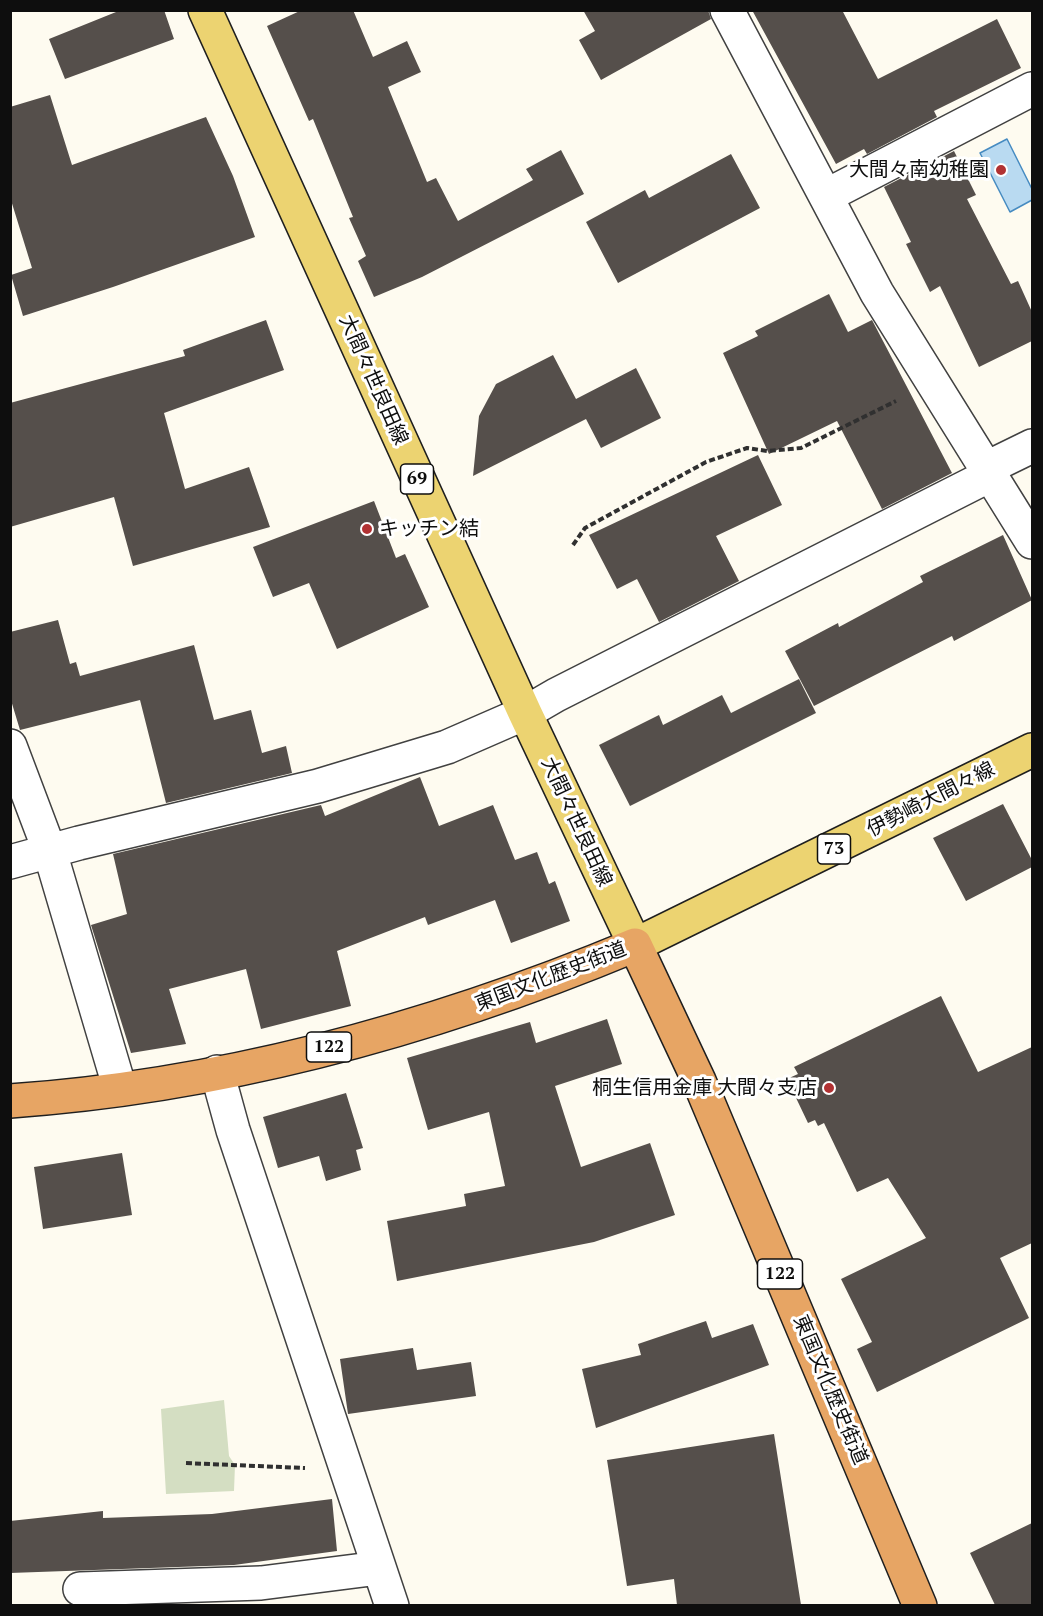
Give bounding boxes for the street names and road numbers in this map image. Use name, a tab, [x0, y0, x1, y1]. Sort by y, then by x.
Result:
street label: 大間々世良田線	[334, 311, 412, 449]
road number: 69	[400, 464, 434, 494]
street label: 大間々世良田線	[536, 753, 616, 891]
street label: 伊勢崎大間々線	[863, 758, 999, 842]
road number: 73	[818, 834, 850, 864]
street label: 東国文化歴史街道	[472, 937, 630, 1017]
road number: 122	[306, 1032, 352, 1062]
road number: 122	[758, 1259, 802, 1289]
street label: 東国文化歴史街道	[788, 1312, 872, 1468]

